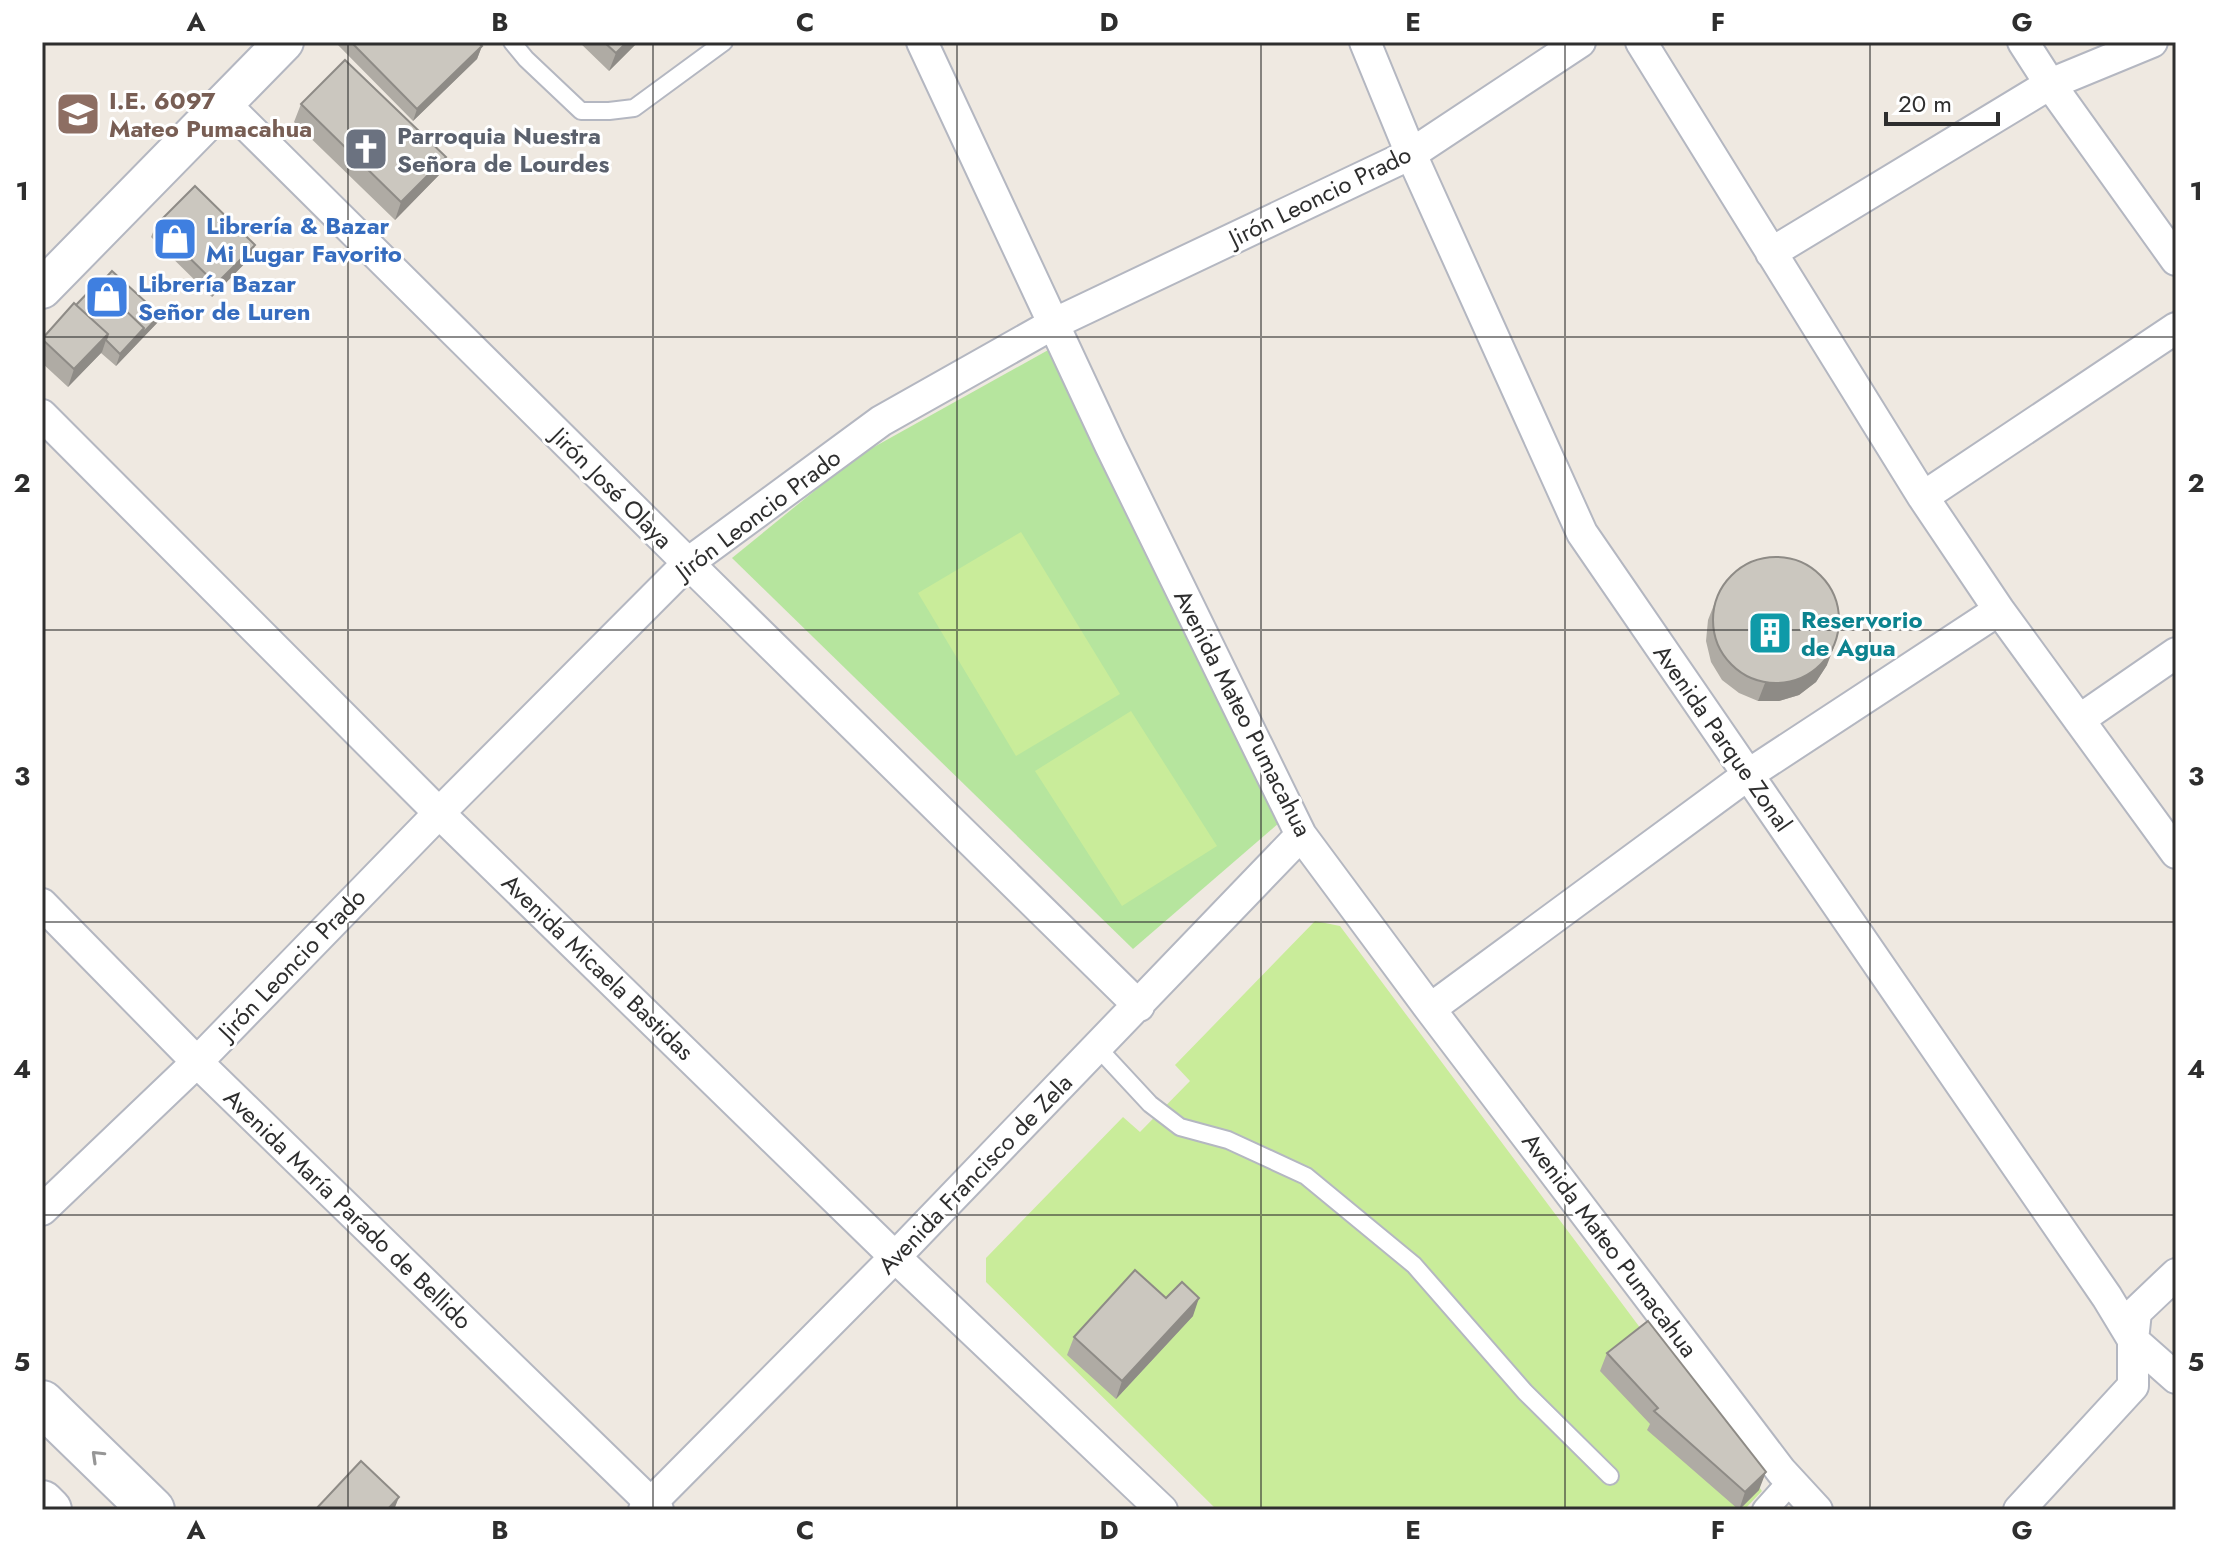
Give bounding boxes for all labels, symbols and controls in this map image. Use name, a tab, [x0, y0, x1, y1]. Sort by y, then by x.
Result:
text: A	[185, 3, 206, 41]
text: B	[491, 3, 509, 41]
text: C	[796, 3, 814, 41]
text: D	[1099, 3, 1119, 41]
text: E	[1405, 3, 1421, 41]
text: F	[1711, 3, 1725, 41]
text: G	[2011, 3, 2033, 41]
scale bar	[1886, 76, 1998, 126]
place label: I.E. 6097 Mateo Pumacahua	[109, 83, 312, 146]
text: 20 m	[1898, 86, 1952, 121]
school or university icon: I.E. 6097 Mateo Pumacahua	[54, 90, 102, 138]
place label: Parroquia Nuestra Señora de Lourdes	[397, 118, 610, 181]
church icon: Parroquia Nuestra Señora de Lourdes	[342, 125, 390, 173]
street label: Jirón Leoncio Prado	[1220, 137, 1417, 257]
text: 1	[15, 172, 29, 210]
text: 1	[2189, 172, 2203, 210]
place label: Librería & Bazar Mi Lugar Favorito	[206, 208, 402, 271]
shop icon: Librería & Bazar Mi Lugar Favorito	[151, 215, 199, 263]
place label: Librería Bazar Señor de Luren	[138, 266, 311, 329]
shop icon: Librería Bazar Señor de Luren	[83, 273, 131, 321]
street label: Jirón José Olaya	[541, 417, 681, 557]
street label: Jirón Leoncio Prado	[666, 440, 848, 590]
text: 2	[13, 464, 31, 502]
text: 2	[2187, 464, 2205, 502]
street label: Avenida Mateo Pumacahua	[1165, 583, 1321, 843]
place label: Reservorio de Agua	[1801, 602, 1923, 665]
building icon: Reservorio de Agua	[1746, 609, 1794, 657]
street label: Avenida Parque Zonal	[1645, 637, 1801, 839]
text: 3	[14, 757, 30, 795]
text: 3	[2188, 757, 2204, 795]
street label: Avenida Micaela Bastidas	[494, 866, 702, 1068]
street label: Jirón Leoncio Prado	[208, 880, 374, 1050]
text: 4	[13, 1050, 31, 1088]
text: 4	[2187, 1050, 2205, 1088]
street label: Avenida Francisco de Zela	[870, 1066, 1080, 1282]
street label: Avenida María Parado de Bellido	[216, 1081, 480, 1337]
street label: Avenida Mateo Pumacahua	[1514, 1125, 1706, 1365]
text: 5	[14, 1343, 30, 1381]
text: 5	[2188, 1343, 2204, 1381]
one-way arrow	[92, 1451, 106, 1466]
text: A	[185, 1511, 206, 1549]
text: B	[491, 1511, 509, 1549]
text: C	[796, 1511, 814, 1549]
text: D	[1099, 1511, 1119, 1549]
text: E	[1405, 1511, 1421, 1549]
text: F	[1711, 1511, 1725, 1549]
text: G	[2011, 1511, 2033, 1549]

